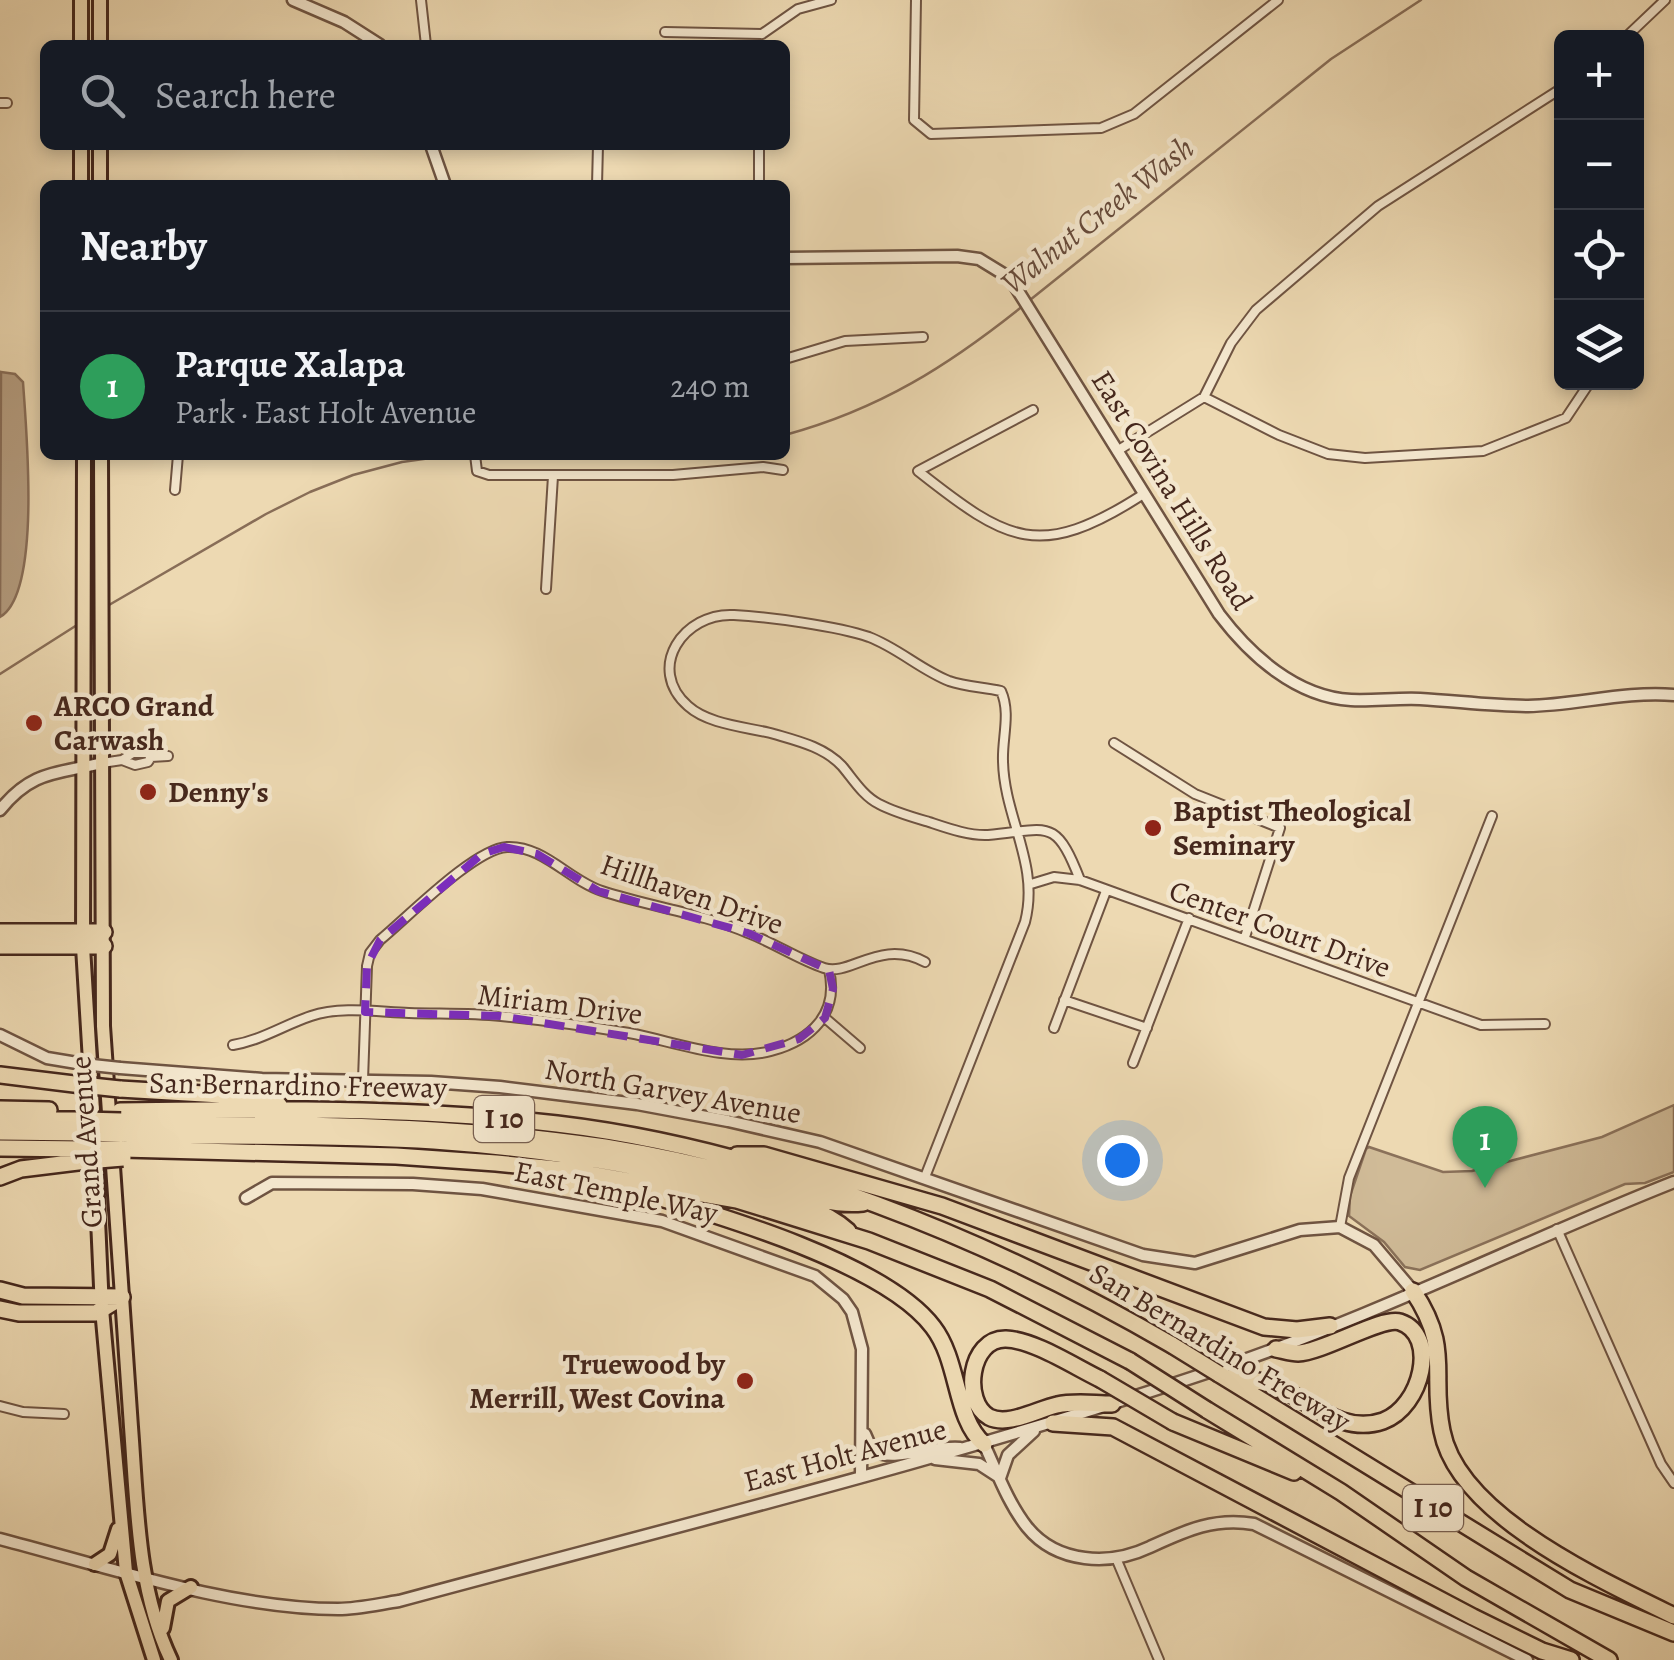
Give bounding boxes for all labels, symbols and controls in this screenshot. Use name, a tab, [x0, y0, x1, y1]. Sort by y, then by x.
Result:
map controls	[1554, 30, 1644, 390]
button: +	[1554, 30, 1644, 120]
search box	[40, 40, 790, 150]
icon: search	[75, 68, 130, 123]
text: Search here	[155, 69, 336, 121]
button: −	[1554, 120, 1644, 210]
water label: Walnut Creek Wash	[991, 126, 1203, 304]
button: locate	[1554, 210, 1644, 300]
text: Nearby	[80, 217, 207, 274]
button: layers	[1554, 300, 1644, 390]
text: Parque Xalapa	[175, 338, 405, 390]
street label: East Covina Hills Road	[1082, 362, 1262, 618]
text: 1	[107, 364, 118, 408]
text: 240 m	[670, 364, 750, 408]
text: Park · East Holt Avenue	[175, 390, 476, 434]
place label: ARCO Grand Carwash	[53, 686, 215, 760]
marker: ARCO Grand Carwash	[23, 712, 45, 734]
place label: Denny's	[168, 772, 269, 812]
marker: Denny's	[137, 781, 159, 803]
place label: Baptist Theological Seminary	[1173, 791, 1411, 865]
marker: Baptist Theological Seminary	[1142, 817, 1164, 839]
street label: Hillhaven Drive	[595, 844, 789, 944]
street label: Center Court Drive	[1164, 870, 1396, 988]
street label: Miriam Drive	[475, 974, 645, 1034]
street label: North Garvey Avenue	[542, 1049, 804, 1133]
street label: Grand Avenue	[60, 1055, 112, 1229]
street label: San Bernardino Freeway	[149, 1062, 448, 1108]
road number: I 10	[474, 1096, 534, 1142]
pin: 1	[1452, 1106, 1518, 1188]
your location	[1097, 1135, 1148, 1186]
street label: East Temple Way	[511, 1151, 722, 1233]
street label: San Bernardino Freeway	[1082, 1253, 1359, 1441]
place label: Truewood by Merrill, West Covina	[469, 1344, 726, 1418]
marker: Truewood by Merrill, West Covina	[734, 1370, 756, 1392]
street label: East Holt Avenue	[739, 1409, 951, 1501]
road number: I 10	[1403, 1485, 1463, 1531]

